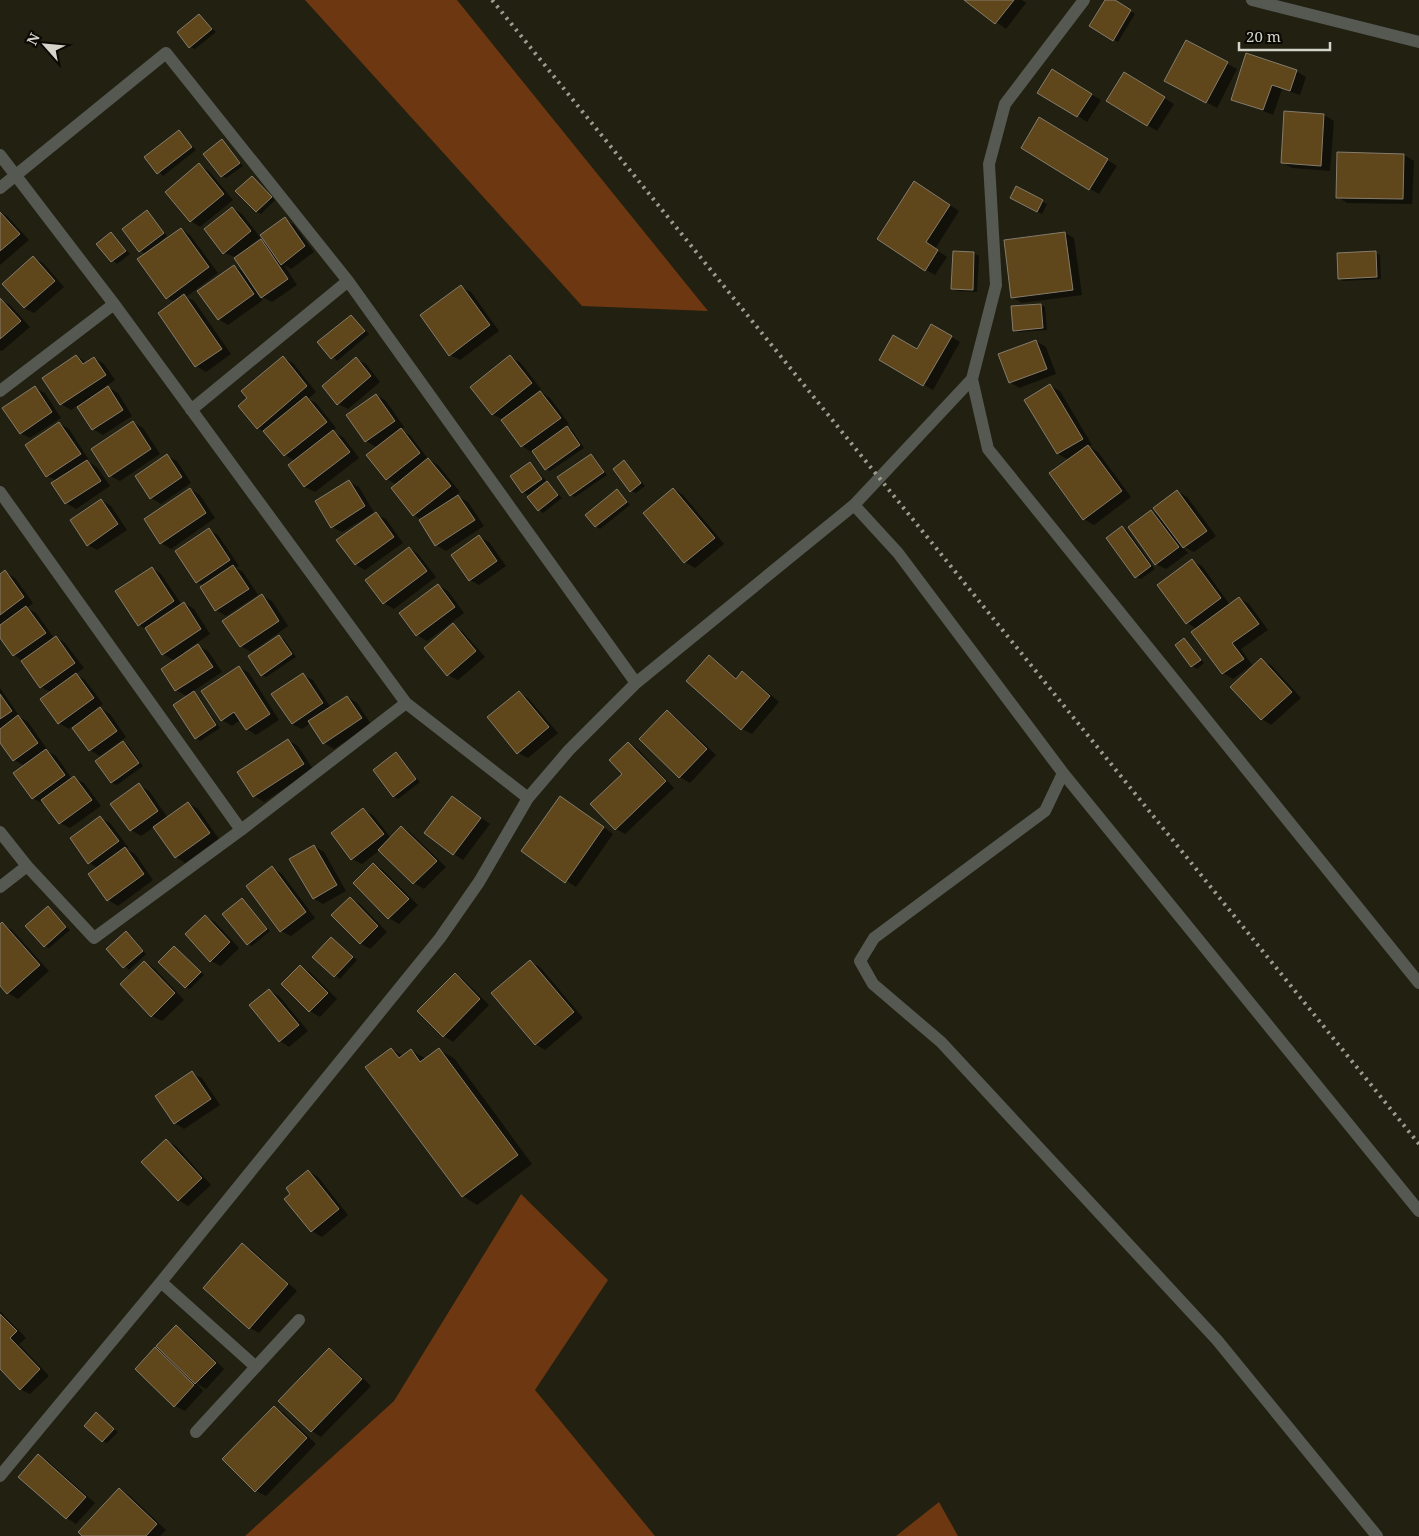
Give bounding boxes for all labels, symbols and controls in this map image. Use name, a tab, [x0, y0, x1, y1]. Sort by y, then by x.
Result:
north arrow	[20, 20, 70, 70]
scale bar	[1239, 20, 1330, 52]
text: 20 m	[1246, 26, 1281, 46]
text: N	[22, 30, 44, 48]

